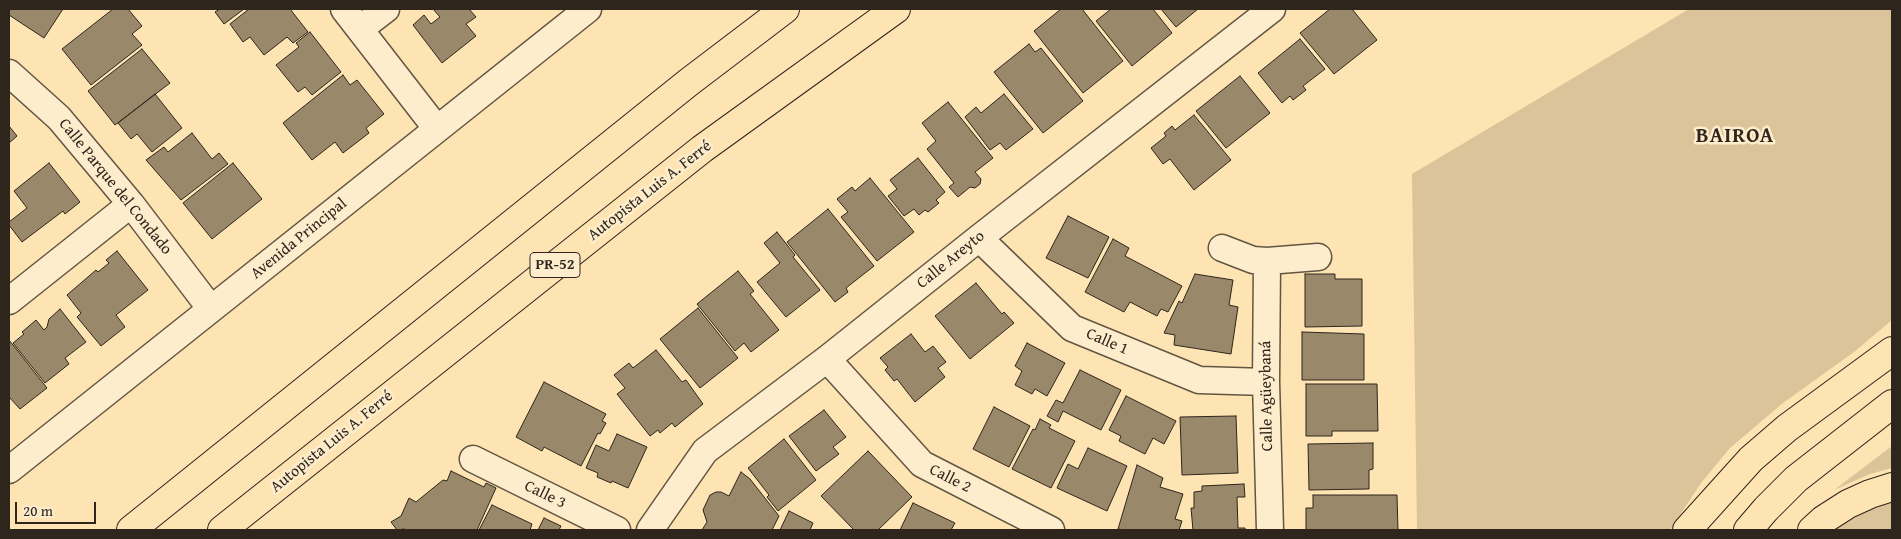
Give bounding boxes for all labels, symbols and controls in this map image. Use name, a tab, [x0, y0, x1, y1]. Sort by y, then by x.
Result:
street label: Calle Parque del Condado	[54, 115, 176, 259]
district label: BAIROA	[1695, 124, 1775, 150]
street label: Autopista Luis A. Ferré	[584, 137, 716, 245]
street label: Avenida Principal	[247, 194, 351, 284]
street label: Calle Areyto	[913, 227, 989, 293]
road number: PR-52	[530, 252, 580, 278]
street label: Calle 1	[1083, 325, 1131, 359]
street label: Calle Agüeybaná	[1256, 341, 1278, 451]
street label: Autopista Luis A. Ferré	[267, 387, 397, 497]
street label: Calle 2	[926, 460, 974, 498]
street label: Calle 3	[521, 477, 569, 513]
scale bar	[18, 492, 99, 524]
text: 20 m	[23, 500, 53, 521]

